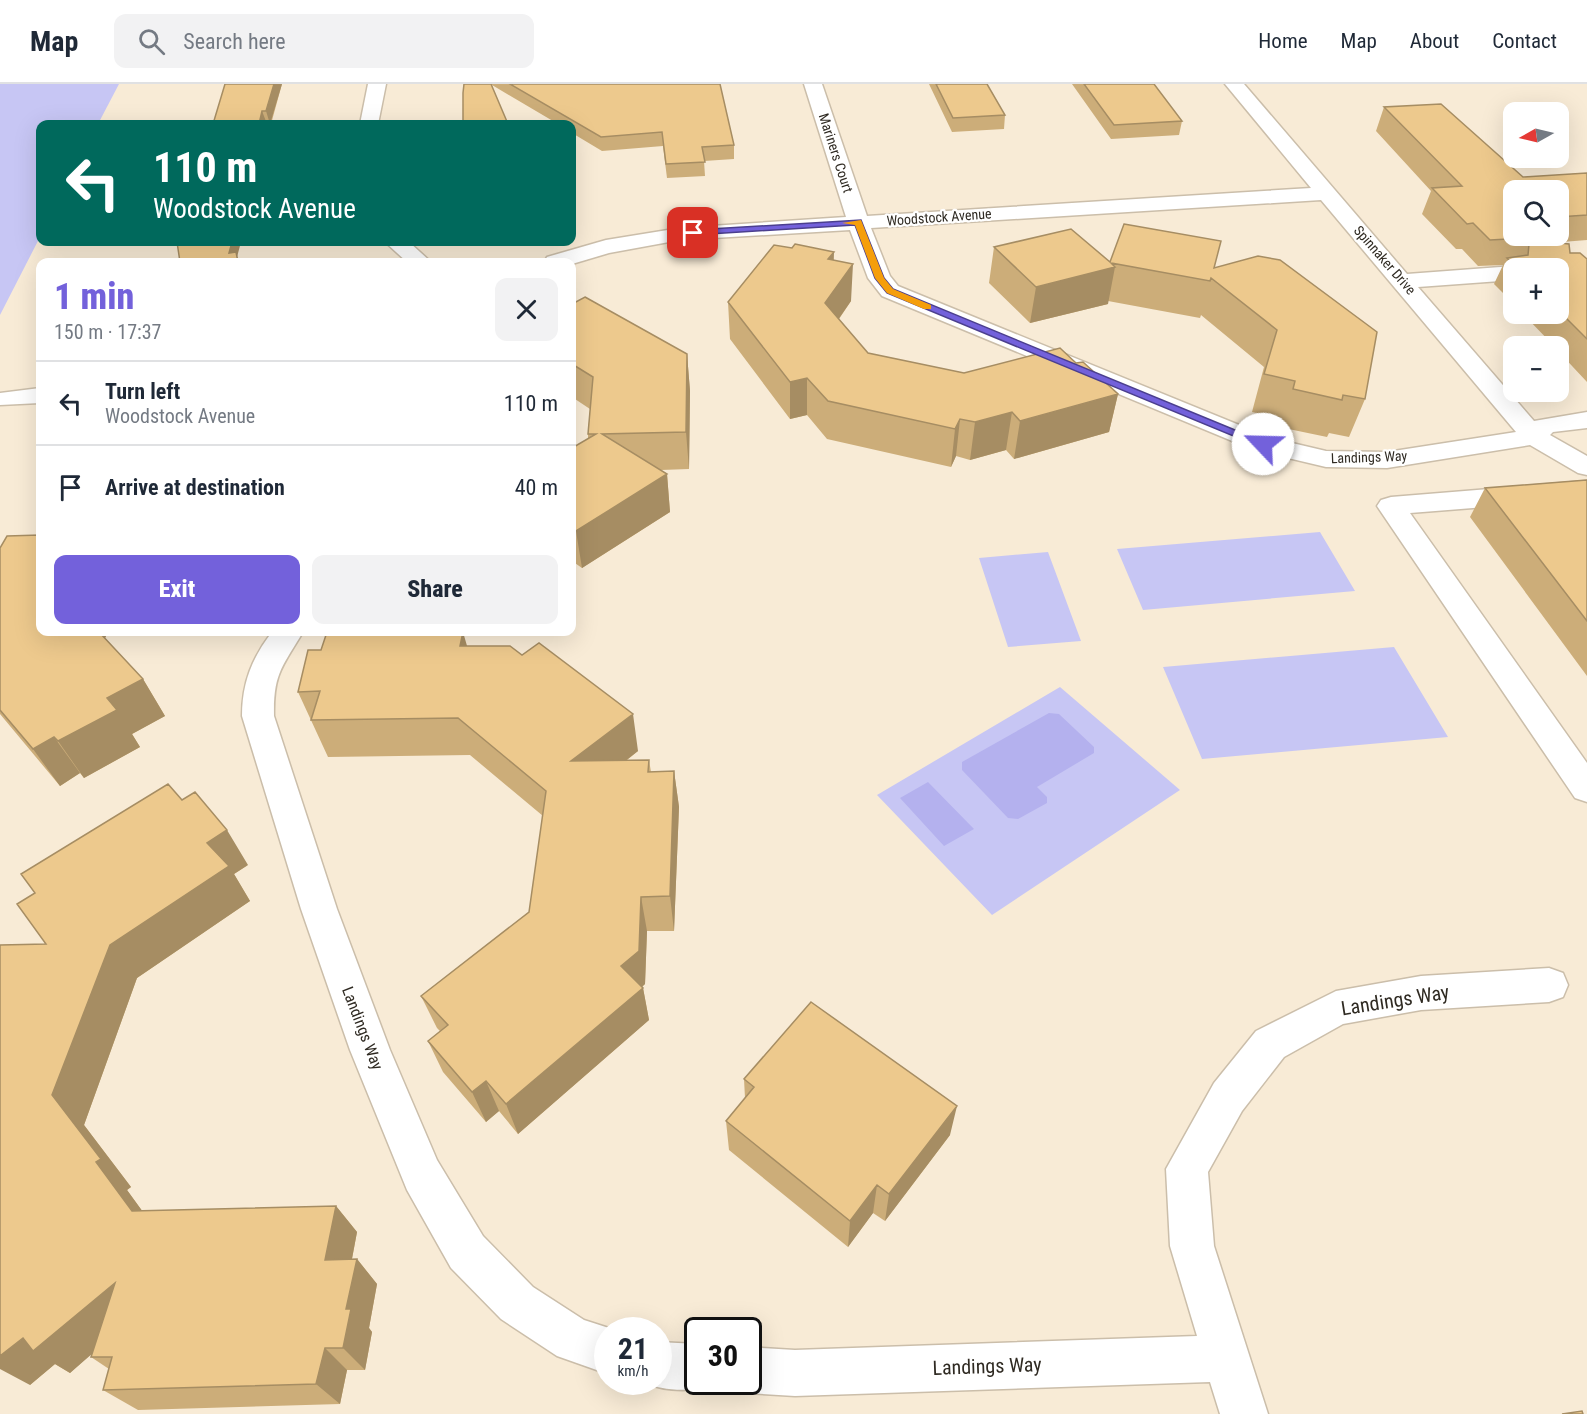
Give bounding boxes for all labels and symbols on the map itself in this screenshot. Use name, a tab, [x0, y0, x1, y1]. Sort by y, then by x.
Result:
north arrow	[1503, 102, 1569, 168]
street label: Mariners Court	[816, 111, 856, 195]
street label: Woodstock Avenue	[886, 205, 992, 229]
pin	[667, 207, 718, 258]
street label: Spinnaker Drive	[1351, 222, 1419, 298]
position arrow	[1231, 412, 1295, 476]
street label: Landings Way	[1331, 448, 1408, 466]
street label: Landings Way	[1339, 980, 1451, 1020]
street label: Landings Way	[338, 984, 387, 1073]
speed limit sign: 30	[684, 1317, 762, 1395]
street label: Landings Way	[932, 1352, 1042, 1380]

